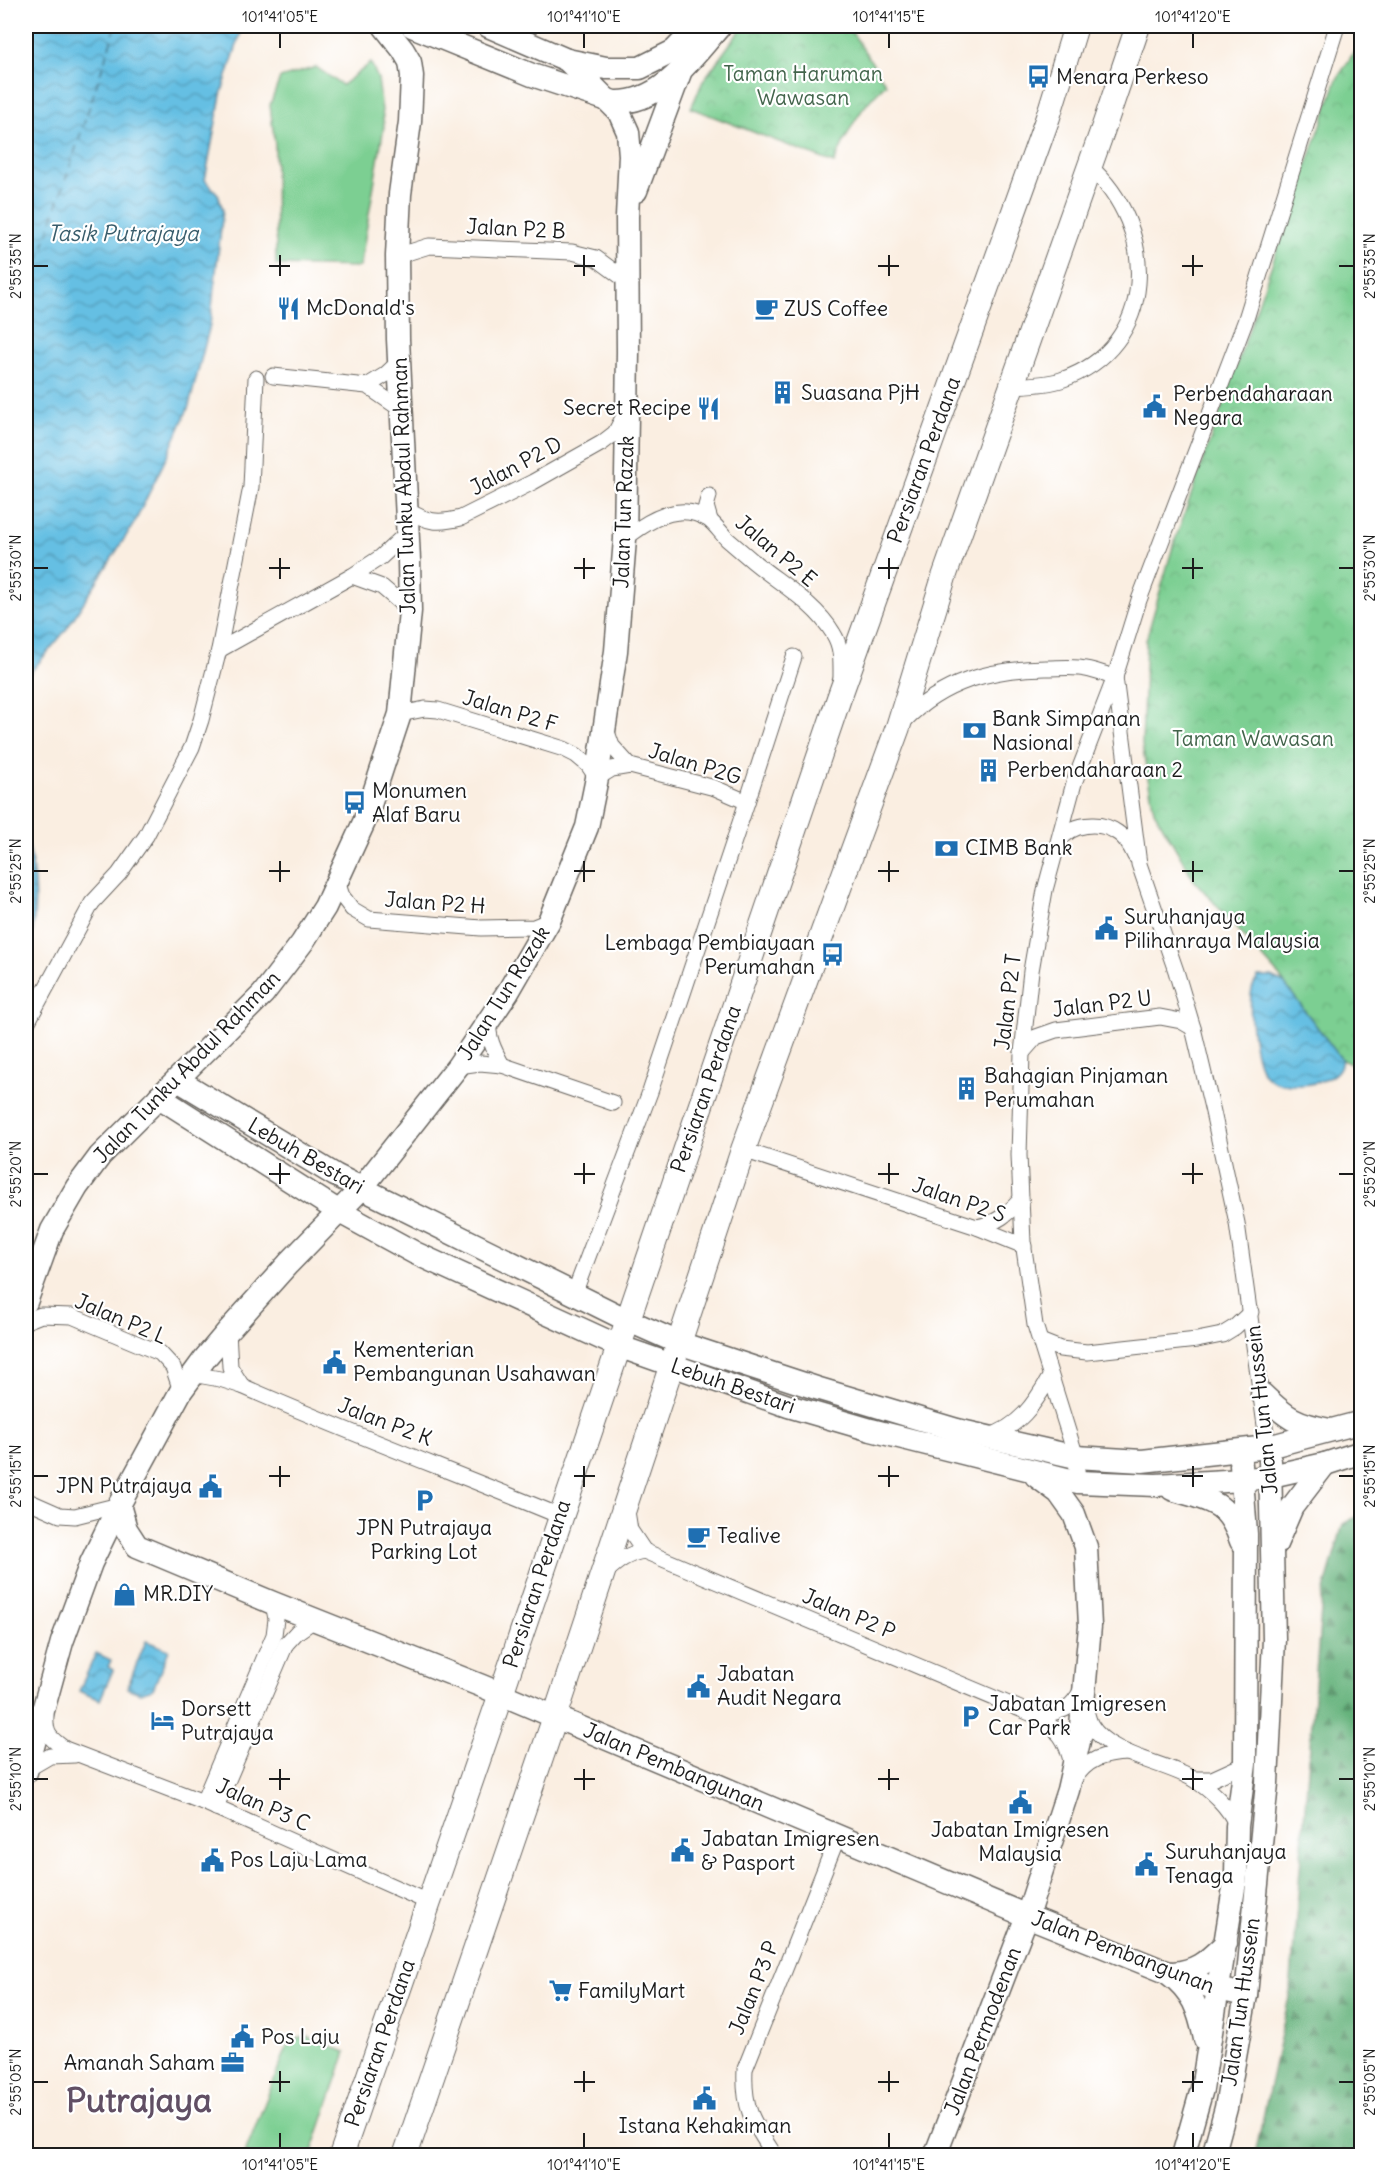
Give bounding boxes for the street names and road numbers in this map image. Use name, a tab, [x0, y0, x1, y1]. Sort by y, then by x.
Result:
street label: Jalan P2 B	[466, 212, 566, 245]
street label: Jalan Tunku Abdul Rahman	[386, 357, 421, 615]
street label: Persiaran Perdana	[881, 373, 966, 547]
street label: Jalan P2 D	[465, 430, 566, 501]
street label: Jalan Tun Razak	[607, 435, 640, 589]
street label: Jalan P2 E	[730, 509, 823, 592]
street label: Jalan P2 F	[460, 683, 561, 738]
street label: Jalan P2G	[645, 737, 745, 790]
street label: Jalan P2 H	[384, 886, 486, 919]
street label: Jalan Tun Razak	[452, 921, 556, 1065]
street label: Jalan P2 T	[988, 952, 1027, 1052]
street label: Jalan Tunku Abdul Rahman	[87, 965, 286, 1169]
street label: Jalan P2 U	[1051, 984, 1153, 1023]
street label: Persiaran Perdana	[664, 1002, 747, 1176]
street label: Lebuh Bestari	[243, 1111, 369, 1200]
street label: Jalan P2 S	[909, 1171, 1010, 1228]
street label: Jalan P2 L	[71, 1287, 171, 1350]
street label: Jalan Tun Hussein	[1239, 1324, 1284, 1496]
street label: Lebuh Bestari	[667, 1352, 799, 1419]
street label: Jalan P2 K	[334, 1391, 436, 1452]
street label: Persiaran Perdana	[497, 1496, 576, 1671]
street label: Jalan P2 P	[799, 1582, 900, 1645]
street label: Jalan Pembangunan	[580, 1716, 769, 1817]
street label: Jalan P3 C	[212, 1772, 314, 1837]
street label: Jalan Pembangunan	[1028, 1904, 1219, 1999]
street label: Jalan Tun Hussein	[1215, 1916, 1266, 2088]
street label: Jalan P3 P	[723, 1937, 785, 2039]
street label: Jalan Permodenan	[938, 1943, 1027, 2119]
street label: Persiaran Perdana	[338, 1956, 421, 2130]

